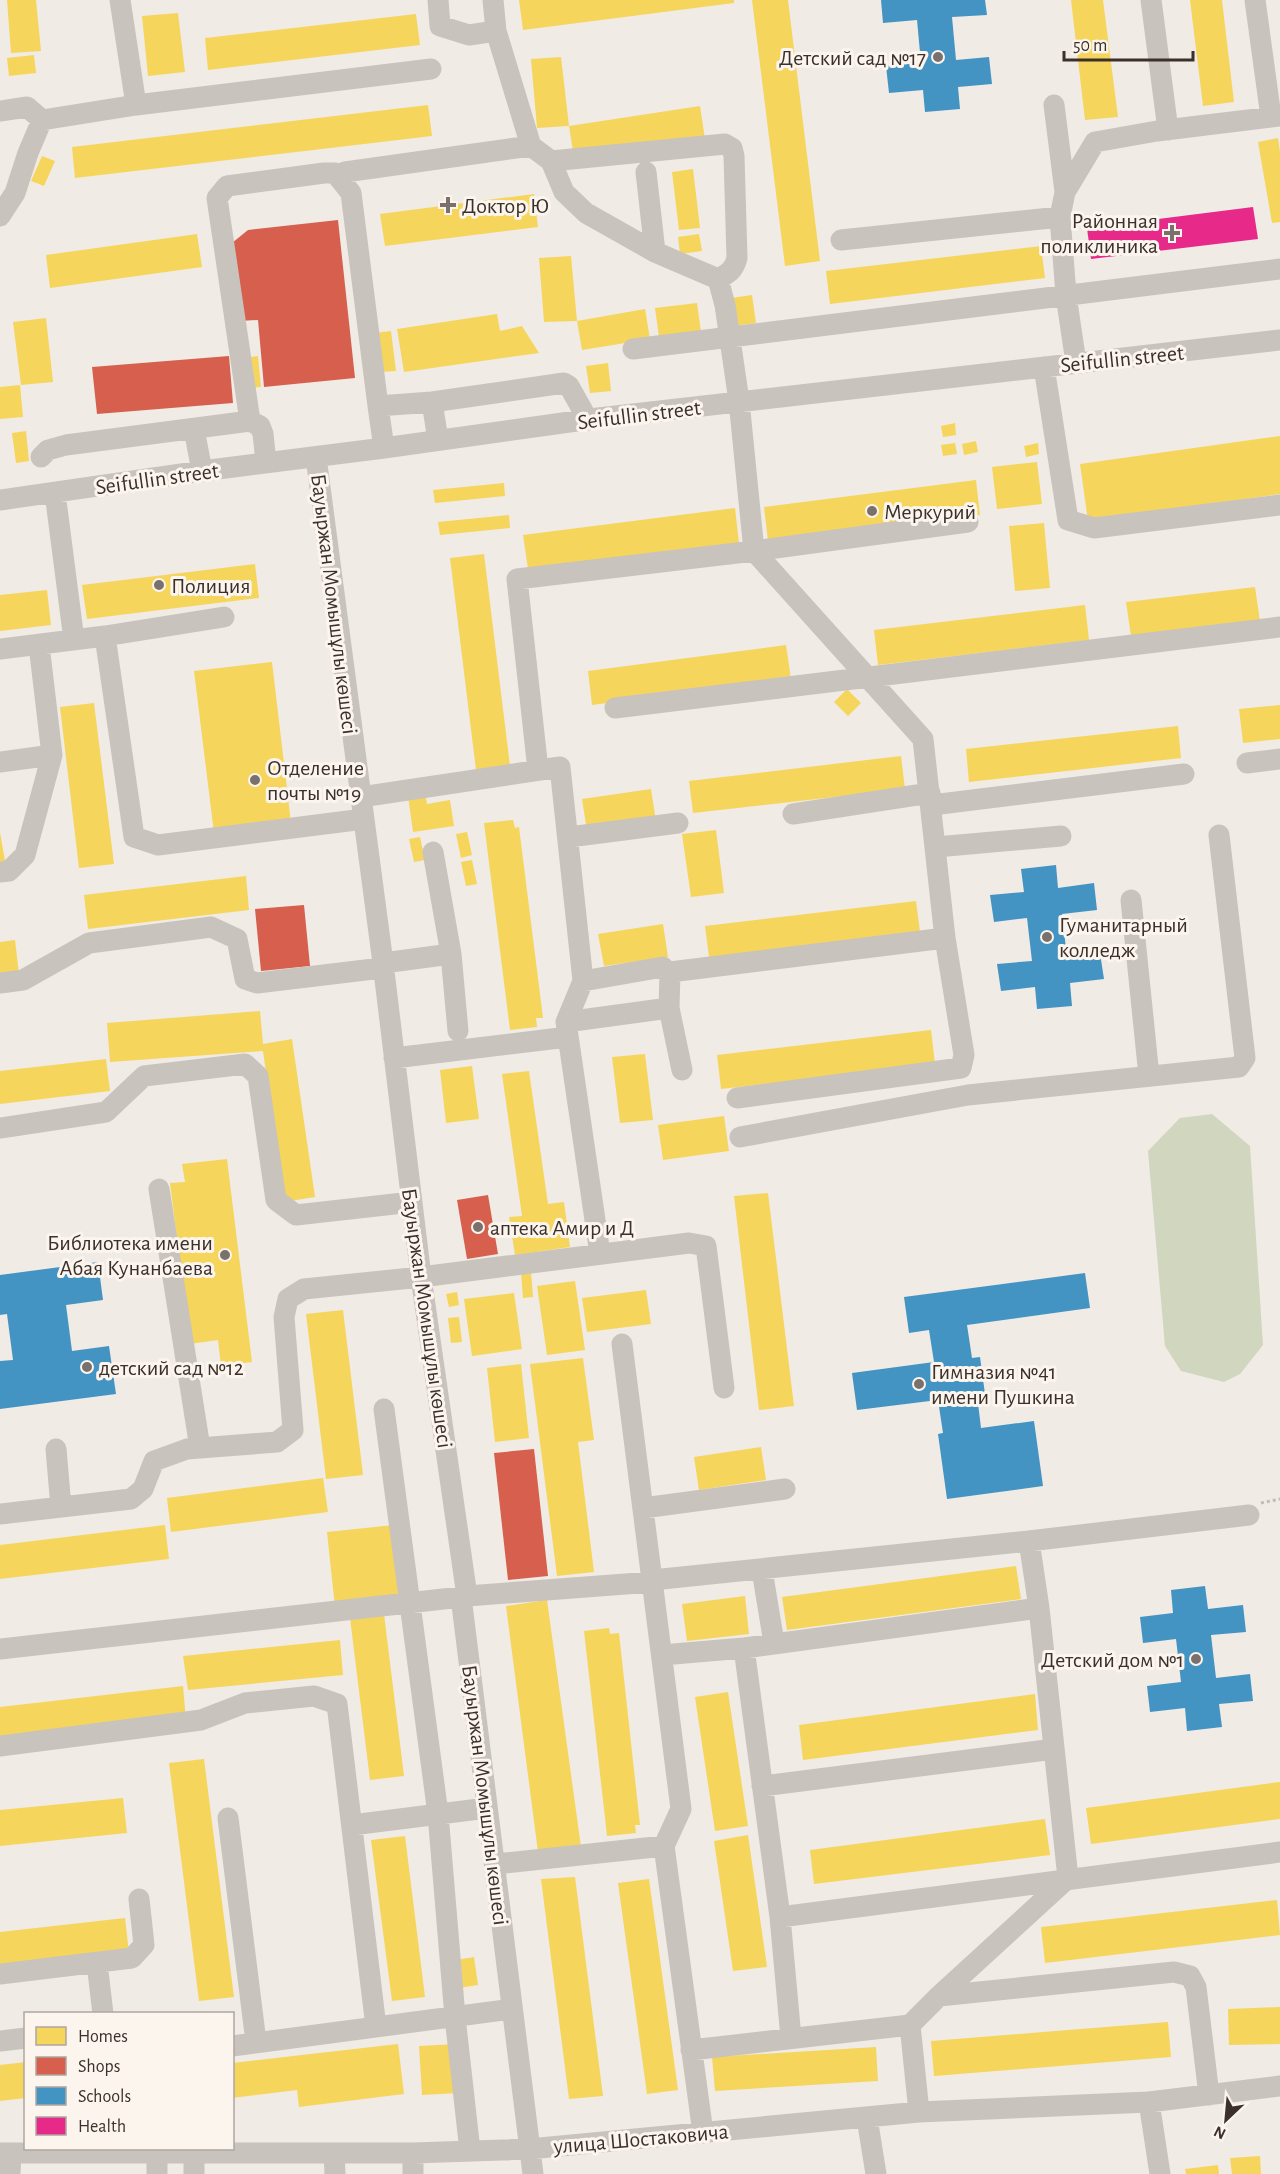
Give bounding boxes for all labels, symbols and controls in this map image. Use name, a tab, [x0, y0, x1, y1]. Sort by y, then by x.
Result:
scale bar	[1064, 24, 1193, 62]
text: 50 m	[1073, 37, 1107, 55]
place label: Детский сад №17	[779, 47, 926, 69]
marker: Детский сад №17	[931, 50, 945, 64]
place label: Доктор Ю	[462, 195, 549, 217]
marker: Доктор Ю	[439, 196, 457, 214]
place label: Районная поликлиника	[1040, 210, 1158, 257]
marker: Районная поликлиника	[1163, 224, 1181, 242]
street label: Seifullin street	[1059, 342, 1185, 376]
street label: Seifullin street	[576, 397, 702, 433]
street label: Seifullin street	[94, 459, 220, 499]
street label: Бауыржан Момышұлы көшесі	[307, 473, 361, 736]
place label: Меркурий	[884, 501, 976, 523]
marker: Меркурий	[865, 504, 879, 518]
place label: Полиция	[171, 575, 250, 597]
marker: Полиция	[152, 578, 166, 592]
place label: Отделение почты №19	[267, 757, 364, 804]
marker: Отделение почты №19	[248, 773, 262, 787]
place label: Гуманитарный колледж	[1059, 914, 1188, 961]
marker: Гуманитарный колледж	[1040, 930, 1054, 944]
street label: Бауыржан Момышұлы көшесі	[398, 1187, 456, 1449]
place label: аптека Амир и Д	[490, 1217, 634, 1239]
marker: аптека Амир и Д	[471, 1220, 485, 1234]
place label: Библиотека имени Абая Кунанбаева	[47, 1232, 213, 1279]
marker: Библиотека имени Абая Кунанбаева	[218, 1248, 232, 1262]
place label: детский сад №12	[99, 1357, 244, 1379]
marker: детский сад №12	[80, 1360, 94, 1374]
place label: Гимназия №41 имени Пушкина	[931, 1361, 1075, 1408]
marker: Гимназия №41 имени Пушкина	[912, 1377, 926, 1391]
place label: Детский дом №1	[1041, 1649, 1184, 1671]
marker: Детский дом №1	[1189, 1652, 1203, 1666]
street label: Бауыржан Момышұлы көшесі	[458, 1664, 512, 1927]
legend	[24, 2012, 234, 2150]
text: Homes	[78, 2028, 128, 2046]
text: Shops	[78, 2058, 120, 2076]
text: Schools	[78, 2088, 131, 2106]
north arrow	[1196, 2090, 1256, 2150]
text: Health	[78, 2118, 126, 2136]
street label: улица Шостаковича	[552, 2120, 729, 2158]
text: N	[1211, 2123, 1228, 2142]

